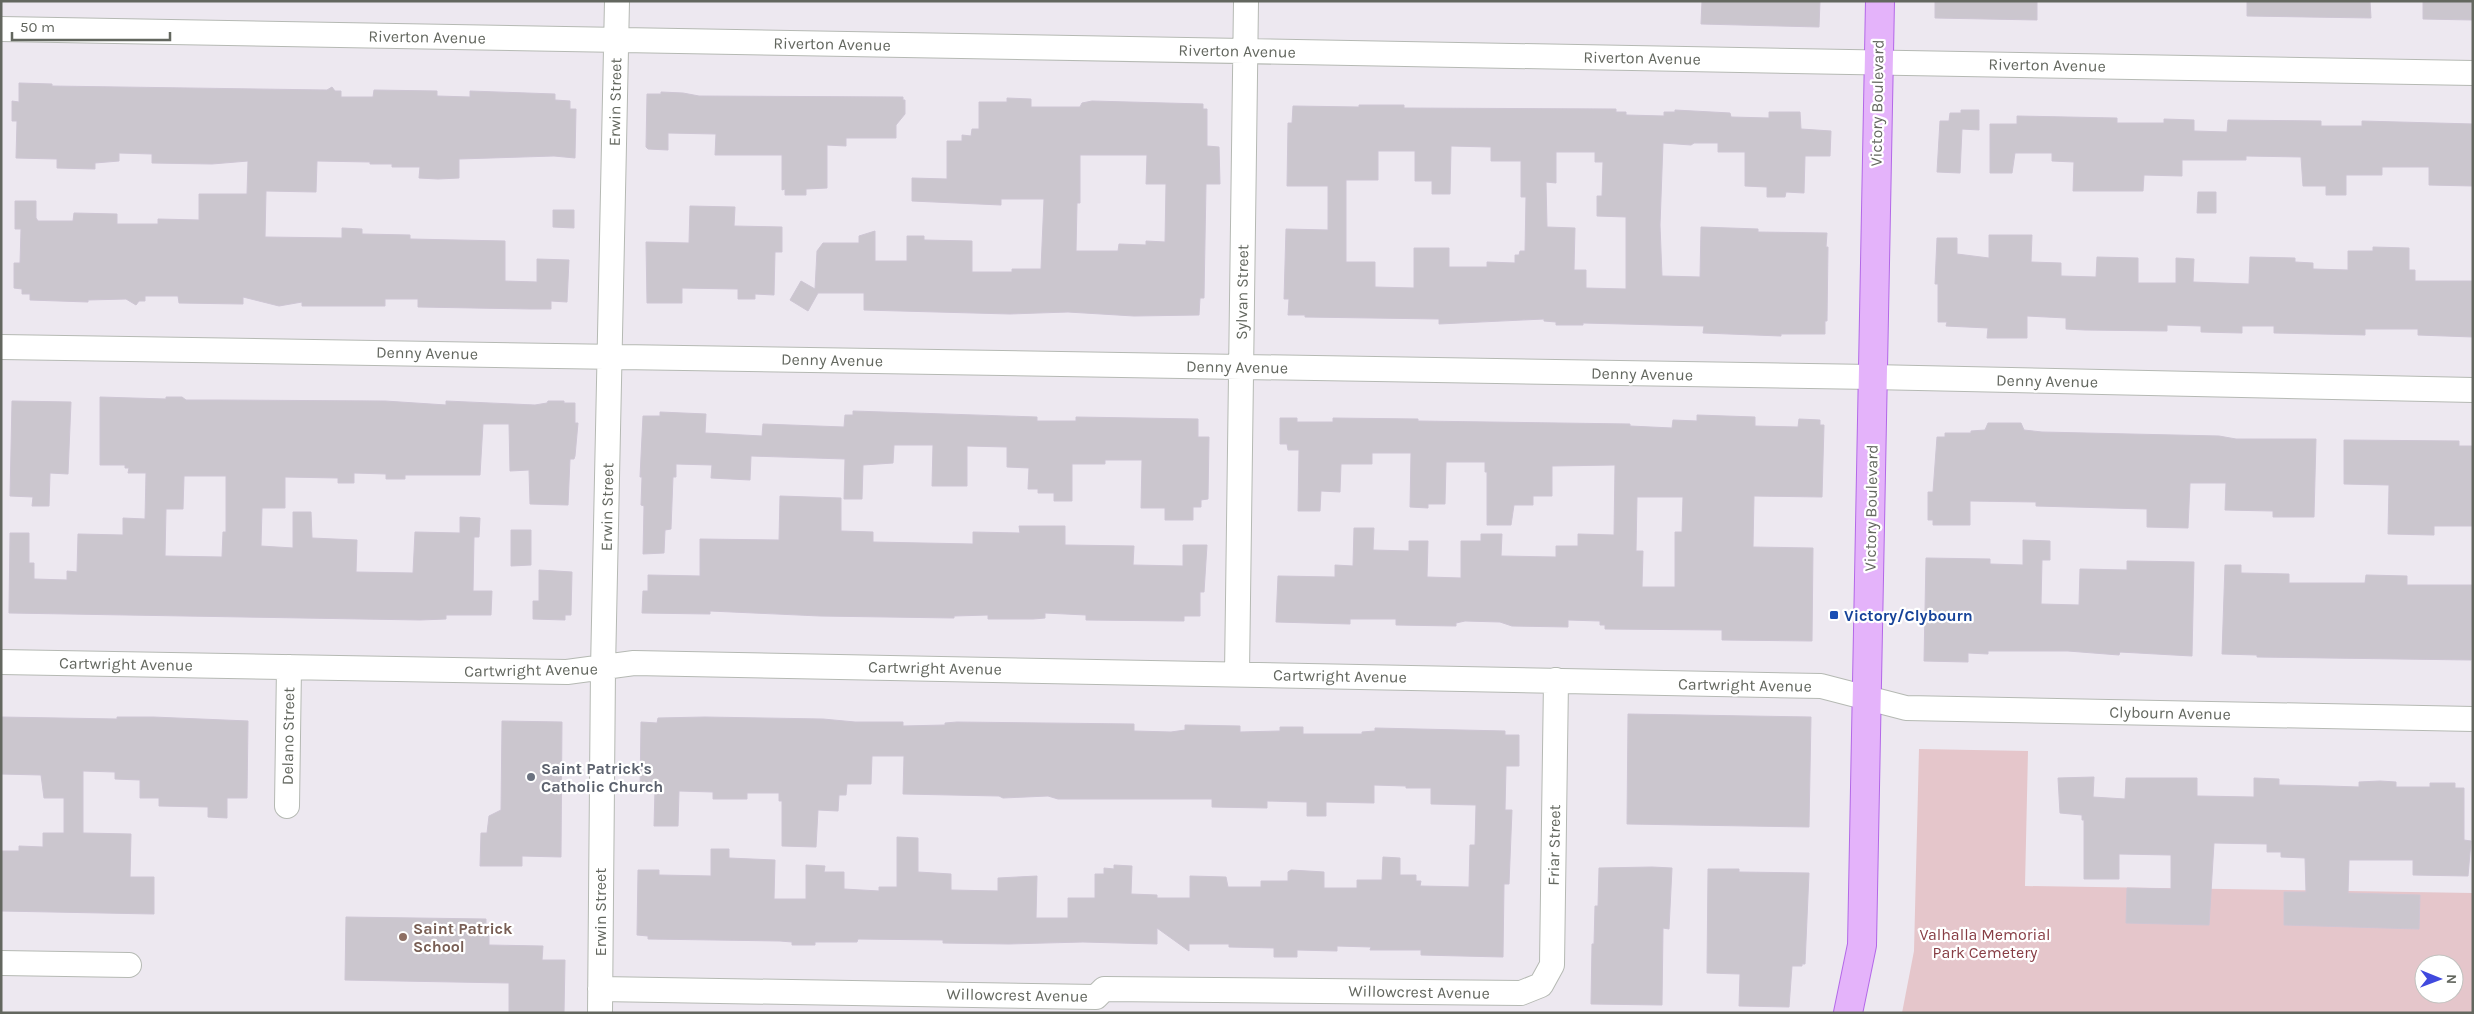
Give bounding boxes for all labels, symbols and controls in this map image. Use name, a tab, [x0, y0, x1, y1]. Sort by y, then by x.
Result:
scale bar	[12, 10, 170, 42]
text: 50 m	[20, 18, 55, 36]
street label: Riverton Avenue	[368, 26, 486, 48]
street label: Riverton Avenue	[773, 33, 891, 55]
street label: Victory Boulevard	[1866, 39, 1888, 167]
street label: Riverton Avenue	[1178, 40, 1296, 62]
street label: Riverton Avenue	[1583, 47, 1701, 69]
street label: Riverton Avenue	[1988, 54, 2106, 76]
street label: Erwin Street	[605, 58, 625, 146]
street label: Sylvan Street	[1232, 244, 1252, 340]
street label: Denny Avenue	[376, 343, 478, 363]
street label: Denny Avenue	[781, 350, 883, 370]
street label: Denny Avenue	[1186, 357, 1288, 377]
street label: Denny Avenue	[1591, 364, 1693, 384]
street label: Denny Avenue	[1996, 371, 2098, 391]
street label: Victory Boulevard	[1860, 444, 1882, 572]
street label: Erwin Street	[597, 463, 617, 551]
place label: Victory/Clybourn	[1844, 606, 1973, 625]
marker: Victory/Clybourn	[1828, 609, 1840, 621]
street label: Cartwright Avenue	[59, 653, 193, 675]
street label: Cartwright Avenue	[868, 657, 1002, 679]
street label: Cartwright Avenue	[464, 659, 598, 681]
street label: Cartwright Avenue	[1273, 665, 1407, 687]
street label: Cartwright Avenue	[1678, 674, 1812, 696]
street label: Delano Street	[278, 687, 298, 785]
street label: Clybourn Avenue	[2109, 702, 2231, 724]
place label: Saint Patrick's Catholic Church	[541, 759, 663, 796]
marker: Saint Patrick's Catholic Church	[525, 771, 537, 783]
street label: Friar Street	[1544, 804, 1564, 886]
street label: Erwin Street	[591, 868, 610, 956]
place label: Saint Patrick School	[413, 919, 513, 956]
park label: Valhalla Memorial Park Cemetery	[1919, 925, 2051, 962]
marker: Saint Patrick School	[397, 931, 409, 943]
north arrow	[2414, 954, 2464, 1004]
text: N	[2443, 974, 2460, 984]
street label: Willowcrest Avenue	[1348, 981, 1490, 1003]
street label: Willowcrest Avenue	[946, 984, 1088, 1006]

